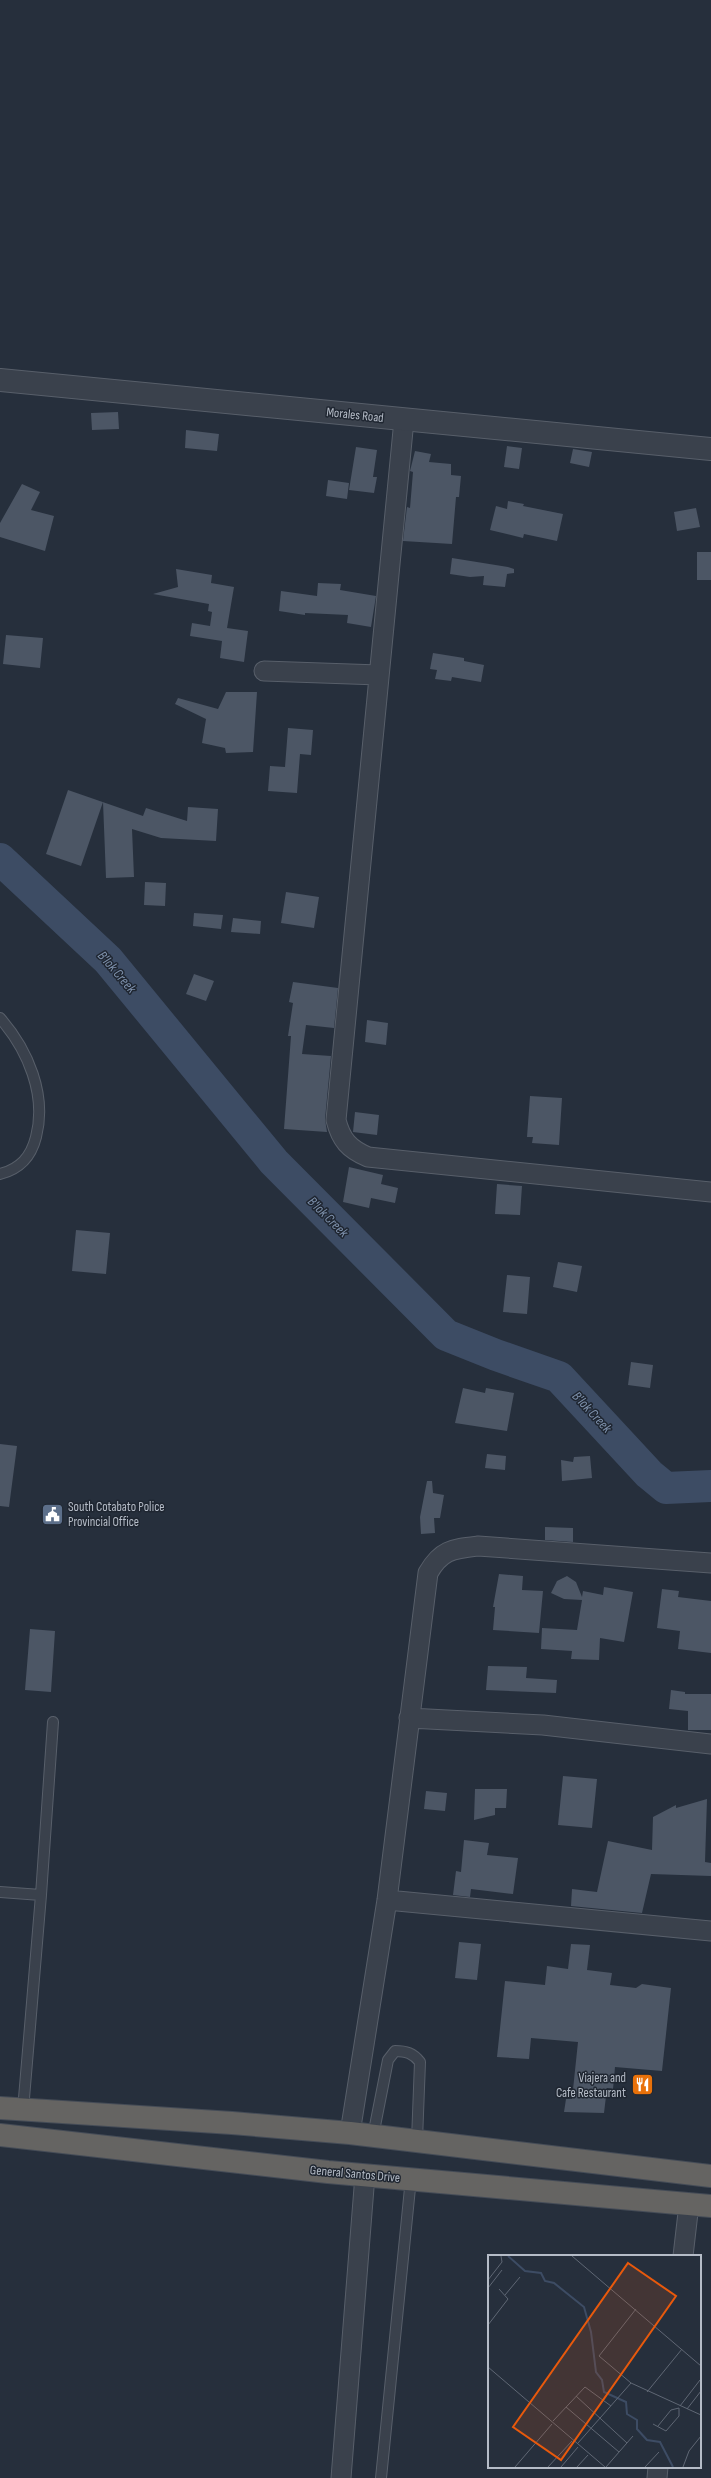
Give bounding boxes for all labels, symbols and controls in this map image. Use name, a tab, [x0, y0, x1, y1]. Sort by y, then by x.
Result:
street label: Morales Road	[325, 404, 385, 426]
water label: B'lok Creek	[94, 947, 140, 997]
water label: B'lok Creek	[304, 1193, 352, 1241]
water label: B'lok Creek	[569, 1388, 616, 1437]
place label: South Cotabato Police Provincial Office	[68, 1499, 165, 1530]
public building icon: South Cotabato Police Provincial Office	[40, 1501, 66, 1527]
place label: Viajera and Cafe Restaurant	[556, 2070, 626, 2101]
restaurant icon: Viajera and Cafe Restaurant	[629, 2072, 655, 2098]
street label: General Santos Drive	[309, 2162, 401, 2186]
inset map	[488, 2255, 701, 2468]

